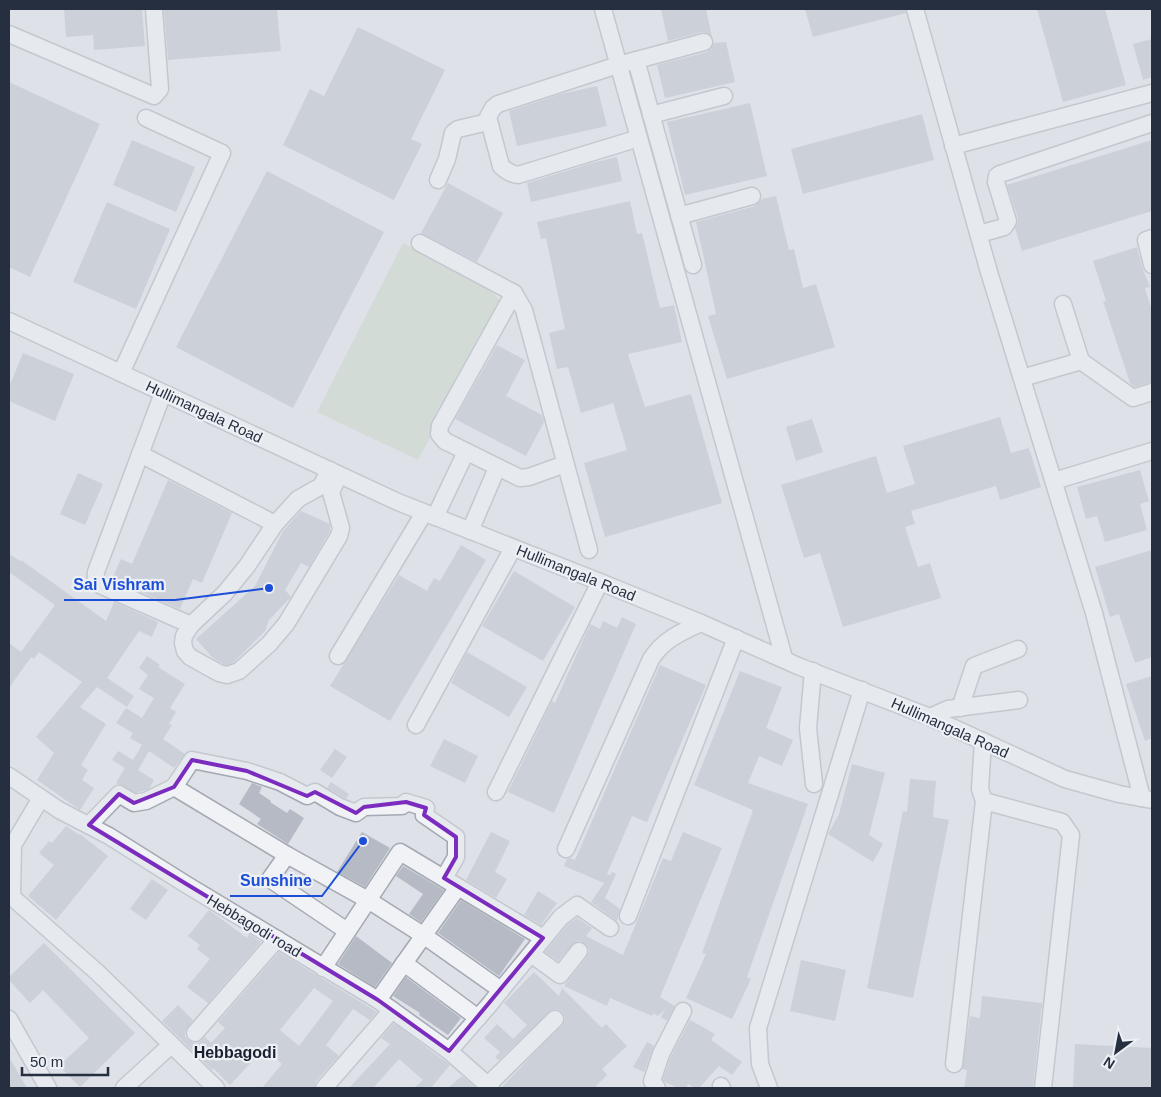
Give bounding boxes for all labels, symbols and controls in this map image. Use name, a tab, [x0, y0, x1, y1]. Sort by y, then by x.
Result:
street label: Hullimangala Road	[143, 377, 265, 446]
street label: Hullimangala Road	[514, 541, 638, 604]
callout: Sai Vishram	[64, 569, 175, 600]
text: Sai Vishram	[73, 576, 165, 593]
street label: Hullimangala Road	[889, 694, 1012, 761]
callout: Sunshine	[230, 865, 322, 896]
text: Sunshine	[240, 872, 312, 889]
street label: Hebbagodi road	[204, 891, 304, 960]
north arrow	[1091, 1027, 1141, 1077]
scale bar	[22, 1044, 109, 1076]
district label: Hebbagodi	[194, 1044, 276, 1061]
text: 50 m	[30, 1053, 63, 1070]
text: N	[1101, 1054, 1118, 1072]

